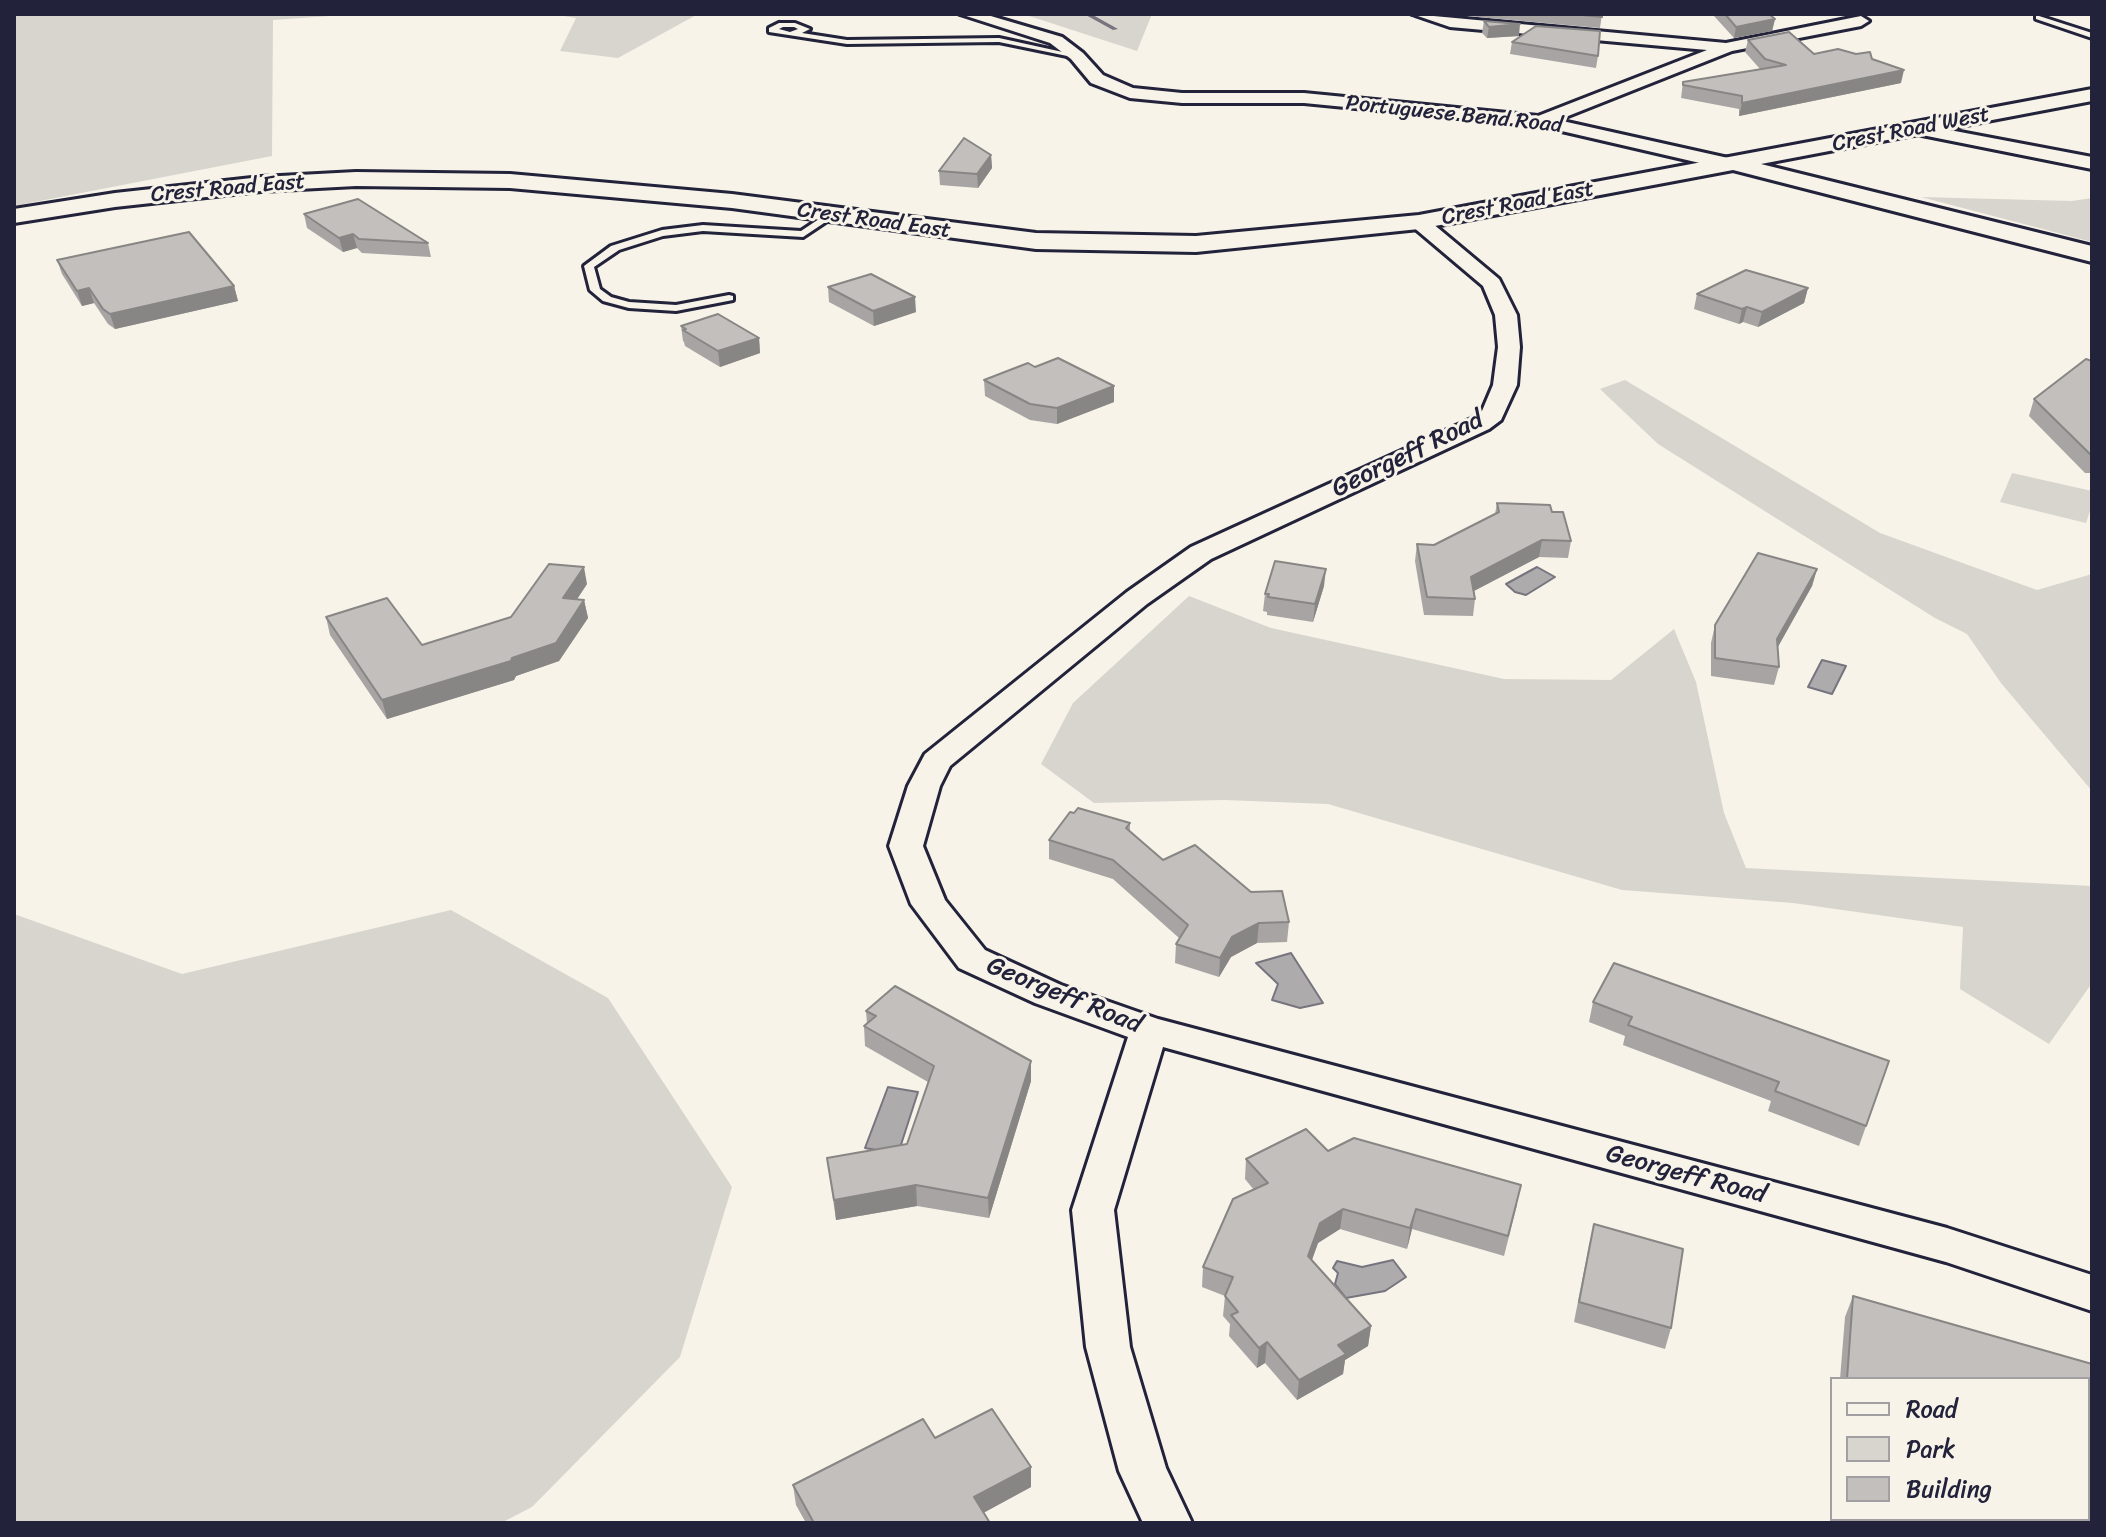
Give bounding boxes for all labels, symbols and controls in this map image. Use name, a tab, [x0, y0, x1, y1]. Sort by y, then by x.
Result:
street label: Portuguese Bend Road	[1344, 90, 1564, 140]
street label: Crest Road West	[1830, 102, 1992, 158]
street label: Crest Road East	[150, 169, 306, 209]
street label: Crest Road East	[1440, 176, 1596, 232]
street label: Crest Road East	[796, 197, 952, 245]
street label: Georgeff Road	[1327, 405, 1489, 505]
street label: Georgeff Road	[982, 951, 1146, 1041]
street label: Georgeff Road	[1602, 1139, 1770, 1211]
legend	[1830, 1377, 2090, 1521]
text: Road	[1906, 1388, 1957, 1430]
text: Park	[1906, 1428, 1955, 1470]
text: Building	[1906, 1468, 1992, 1510]

